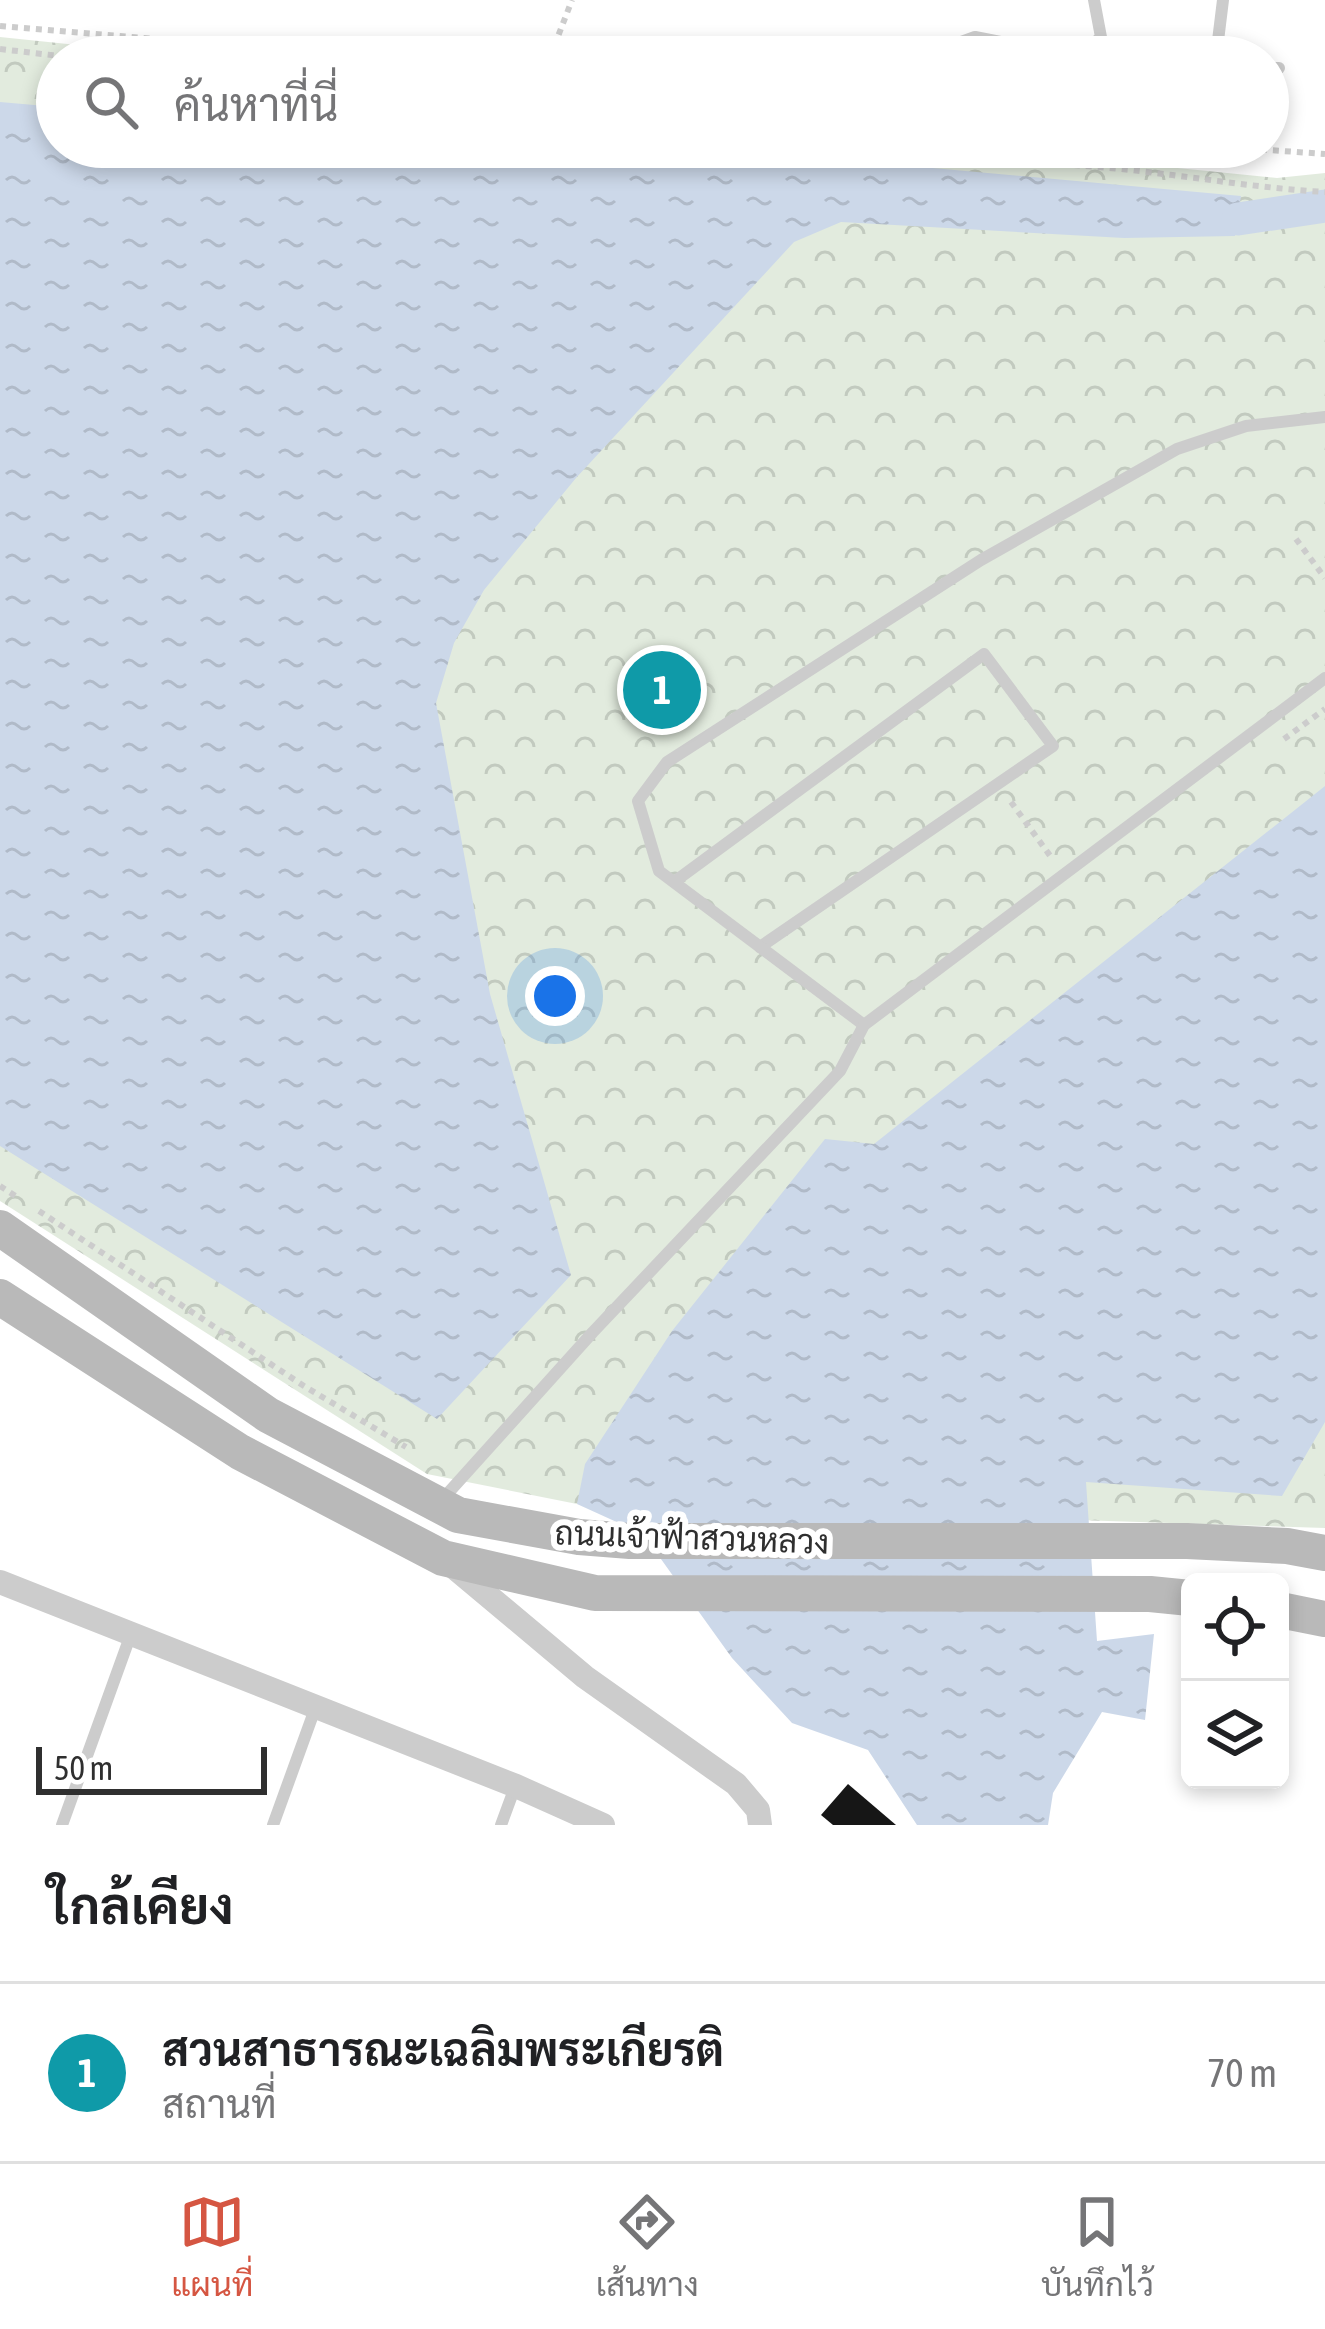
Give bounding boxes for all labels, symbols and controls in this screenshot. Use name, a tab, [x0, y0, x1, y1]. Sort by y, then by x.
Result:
search box	[36, 36, 1289, 168]
icon: search	[78, 69, 144, 135]
text: ค้นหาที่นี่	[174, 79, 338, 131]
pin: 1	[623, 645, 701, 735]
your location	[525, 966, 585, 1026]
street label: ถนนเจ้าฟ้าสวนหลวง	[554, 1512, 830, 1561]
map controls	[1181, 1573, 1289, 1789]
button: locate	[1181, 1573, 1289, 1681]
button: layers	[1181, 1681, 1289, 1789]
scale bar	[36, 1741, 267, 1794]
text: 50 m	[54, 1749, 113, 1787]
text: ใกล้เคียง	[48, 1876, 234, 1935]
text: สวนสาธารณะเฉลิมพระเกียรติ	[162, 2024, 724, 2076]
text: 1	[78, 2051, 96, 2095]
text: 70 m	[1207, 2051, 1277, 2095]
text: สถานที่	[162, 2082, 277, 2126]
tab: แผนที่	[171, 2189, 253, 2304]
tab: เส้นทาง	[596, 2189, 699, 2304]
tab: บันทึกไว้	[1041, 2189, 1154, 2304]

